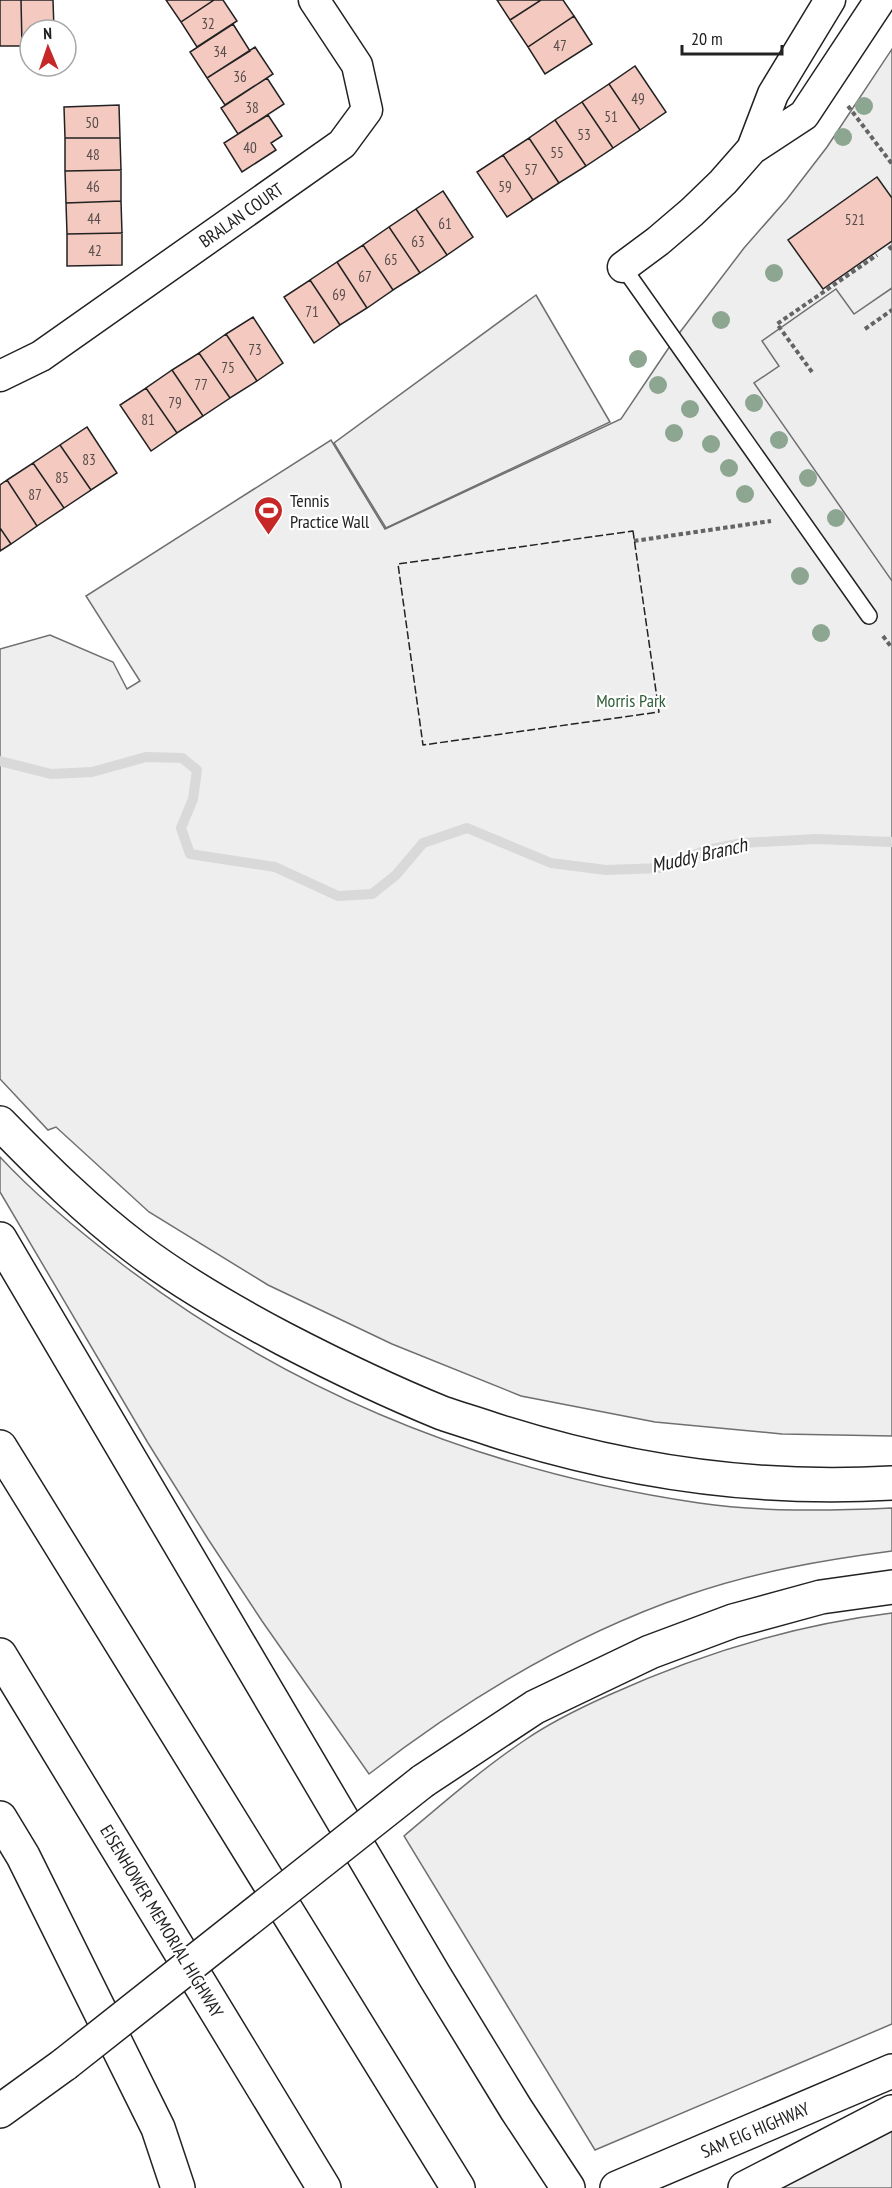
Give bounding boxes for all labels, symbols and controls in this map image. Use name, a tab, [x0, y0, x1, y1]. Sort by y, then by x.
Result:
house number: 32	[201, 14, 215, 33]
north arrow	[18, 18, 78, 78]
scale bar	[682, 18, 782, 56]
text: N	[43, 23, 52, 43]
text: 20 m	[691, 27, 723, 50]
house number: 47	[553, 36, 567, 55]
house number: 34	[213, 42, 227, 61]
house number: 36	[233, 67, 247, 86]
house number: 49	[631, 89, 645, 108]
house number: 38	[245, 98, 259, 117]
house number: 51	[604, 107, 618, 126]
house number: 50	[85, 113, 99, 132]
house number: 53	[577, 125, 591, 144]
house number: 40	[243, 138, 257, 157]
house number: 55	[550, 143, 564, 162]
house number: 48	[86, 145, 100, 164]
house number: 57	[524, 160, 538, 179]
house number: 46	[86, 177, 100, 196]
house number: 59	[498, 177, 512, 196]
street label: BRALAN COURT	[194, 178, 288, 252]
house number: 44	[87, 209, 101, 228]
house number: 521	[845, 210, 865, 229]
house number: 61	[438, 214, 452, 233]
house number: 63	[411, 232, 425, 251]
house number: 42	[88, 241, 102, 260]
house number: 65	[384, 250, 398, 269]
house number: 67	[358, 267, 372, 286]
house number: 69	[332, 285, 346, 304]
house number: 71	[305, 302, 319, 321]
house number: 73	[248, 340, 262, 359]
house number: 75	[221, 358, 235, 377]
house number: 77	[194, 375, 208, 394]
house number: 79	[168, 393, 182, 412]
house number: 81	[141, 410, 155, 429]
house number: 83	[82, 450, 96, 469]
house number: 85	[55, 468, 69, 487]
house number: 87	[28, 485, 42, 504]
place label: Tennis Practice Wall	[290, 489, 370, 533]
sports icon: Tennis Practice Wall	[253, 494, 285, 536]
park label: Morris Park	[596, 689, 666, 712]
water label: Muddy Branch	[649, 831, 751, 879]
street label: EISENHOWER MEMORIAL HIGHWAY	[95, 1820, 229, 2022]
street label: SAM EIG HIGHWAY	[697, 2096, 814, 2163]

